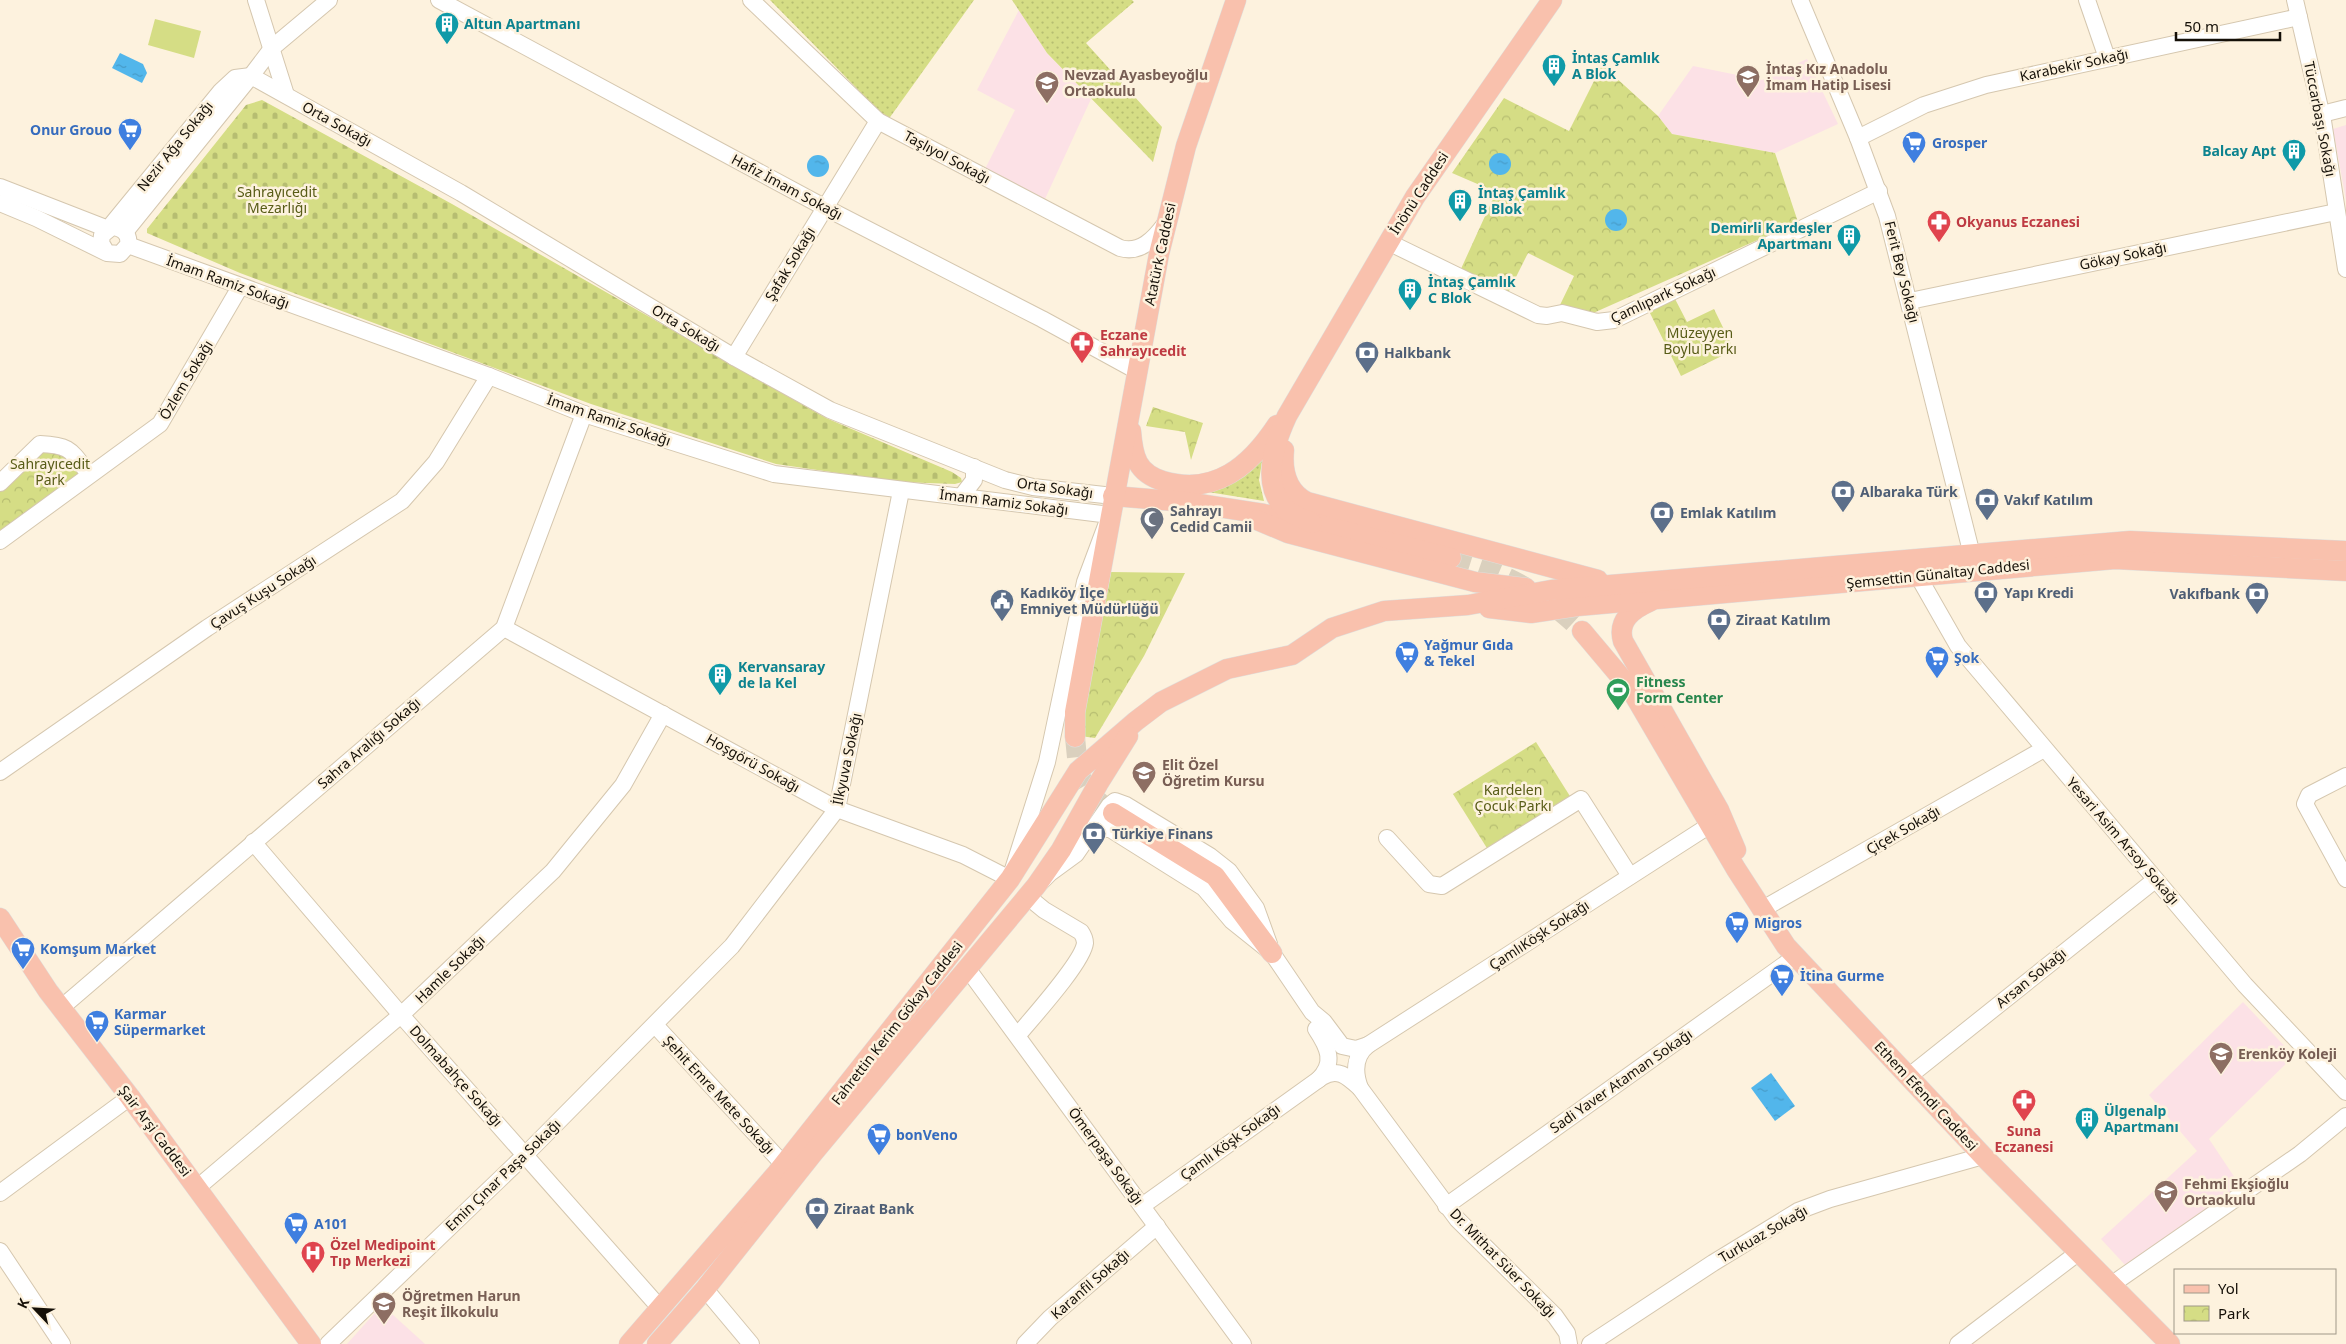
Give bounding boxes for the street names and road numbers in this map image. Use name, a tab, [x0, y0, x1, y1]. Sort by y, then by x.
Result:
street label: Karabekir Sokağı	[2018, 44, 2130, 85]
street label: Tüccarbaşı Sokağı	[2300, 60, 2341, 178]
street label: Nezir Ağa Sokağı	[132, 97, 217, 195]
street label: Orta Sokağı	[299, 97, 376, 151]
street label: Taşlıyol Sokağı	[901, 126, 994, 187]
street label: İnönü Caddesi	[1385, 148, 1452, 238]
street label: Hafız İmam Sokağı	[728, 149, 846, 224]
street label: Atatürk Caddesi	[1139, 201, 1180, 307]
street label: Ferit Bey Sokağı	[1881, 219, 1924, 325]
street label: Şafak Sokağı	[760, 223, 819, 304]
street label: Gökay Sokağı	[2078, 237, 2168, 274]
street label: İmam Ramiz Sokağı	[164, 250, 292, 313]
street label: Çamlıpark Sokağı	[1607, 262, 1719, 327]
street label: Orta Sokağı	[648, 300, 724, 356]
street label: Özlem Sokağı	[154, 337, 217, 423]
street label: İmam Ramiz Sokağı	[545, 389, 674, 450]
street label: Orta Sokağı	[1016, 473, 1095, 502]
street label: İmam Ramiz Sokağı	[939, 484, 1070, 519]
street label: Çavuş Kuşu Sokağı	[206, 550, 319, 633]
street label: Şemsettin Günaltay Caddesi	[1845, 554, 2030, 593]
street label: Sahra Aralığı Sokağı	[313, 693, 424, 793]
street label: İlkyuva Sokağı	[827, 711, 866, 807]
street label: Hoşgörü Sokağı	[703, 729, 804, 796]
street label: Yesari Asim Arsoy Sokağı	[2063, 773, 2184, 908]
street label: Çiçek Sokağı	[1863, 801, 1943, 858]
street label: ÇamlıKöşk Sokağı	[1485, 895, 1592, 974]
street label: Hamle Sokağı	[411, 930, 489, 1007]
street label: Fahrettin Kerim Gökay Caddesi	[827, 937, 967, 1108]
street label: Arsan Sokağı	[1992, 943, 2070, 1012]
street label: Dolmabahçe Sokağı	[406, 1021, 507, 1130]
street label: Sadi Yaver Ataman Sokağı	[1546, 1024, 1696, 1137]
street label: Şehit Emre Mete Sokağı	[659, 1031, 779, 1158]
street label: Ethem Efendi Caddesi	[1871, 1037, 1982, 1155]
street label: Şair Arşi Caddesi	[115, 1081, 196, 1180]
street label: Çamlı Köşk Sokağı	[1176, 1099, 1284, 1184]
street label: Ömerpaşa Sokağı	[1065, 1103, 1148, 1208]
street label: Emin Çınar Paşa Sokağı	[441, 1115, 564, 1235]
street label: Turkuaz Sokağı	[1715, 1200, 1811, 1267]
street label: Dr. Mithat Süer Sokağı	[1446, 1204, 1561, 1321]
street label: Karanfil Sokağı	[1046, 1244, 1133, 1323]

